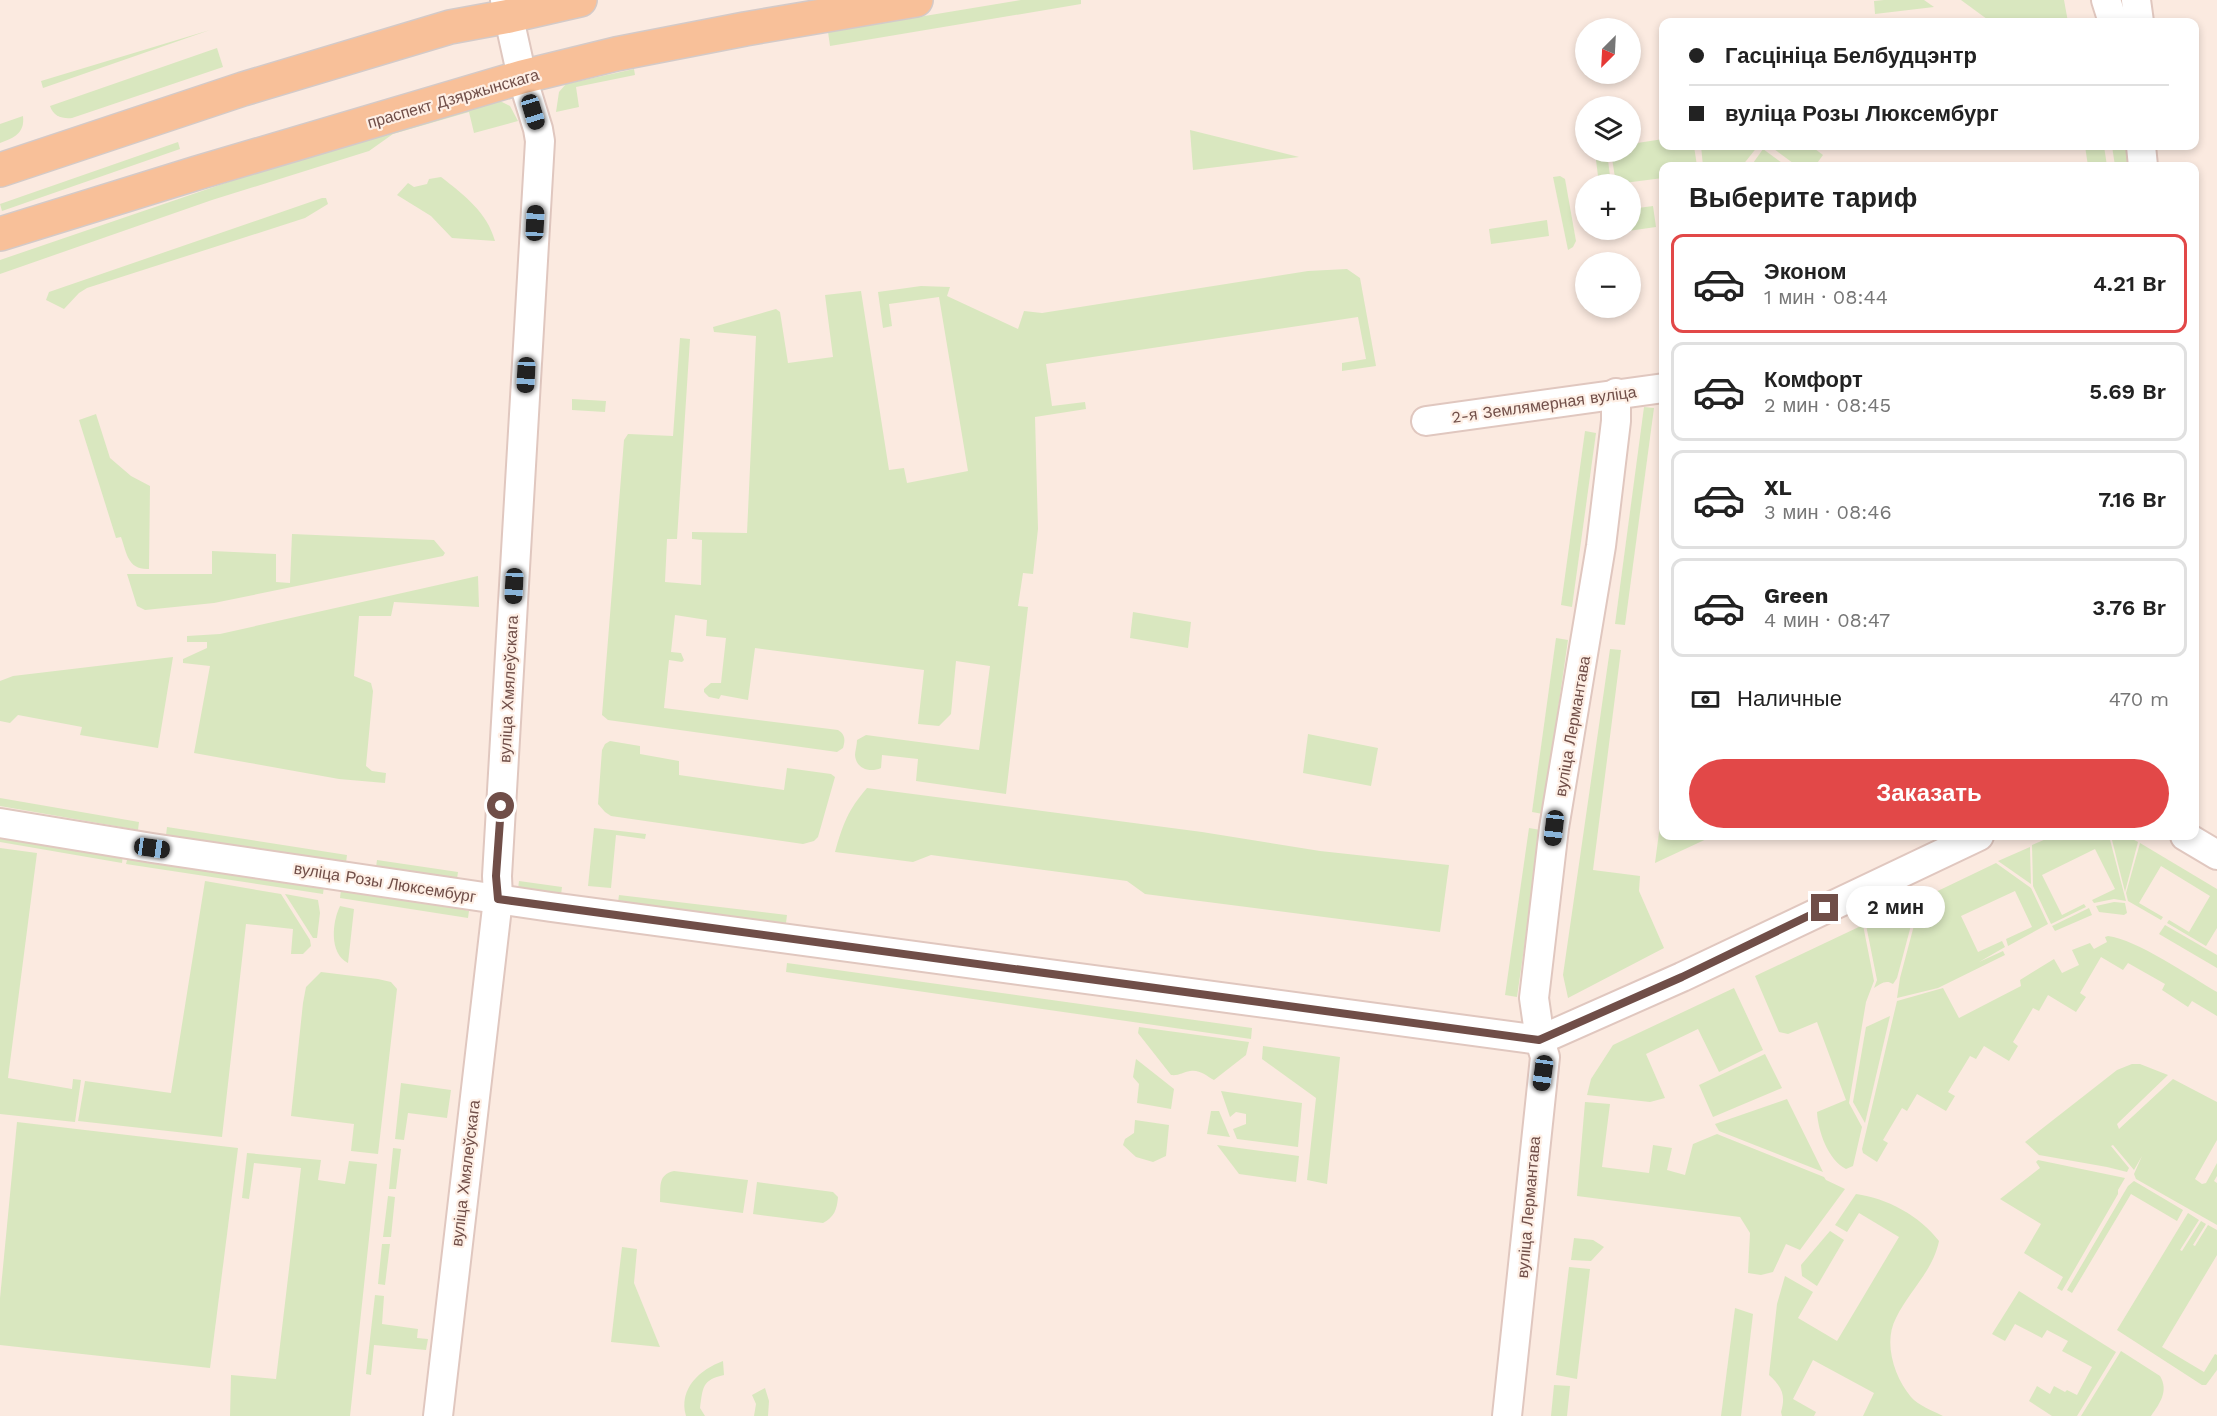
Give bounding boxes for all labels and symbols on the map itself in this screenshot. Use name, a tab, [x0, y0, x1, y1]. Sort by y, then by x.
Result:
north arrow	[1575, 18, 1641, 84]
street label: праспект Дзяржынскага	[365, 65, 541, 132]
car	[519, 92, 547, 132]
car	[525, 205, 545, 241]
car	[516, 357, 536, 393]
street label: 2-я Землямерная вуліца	[1451, 382, 1638, 427]
car	[504, 568, 524, 604]
street label: вуліца Хмялеўскага	[495, 615, 522, 763]
street label: вуліца Лермантава	[1551, 654, 1594, 798]
route start	[487, 792, 514, 819]
car	[1543, 809, 1565, 847]
car	[133, 837, 171, 859]
street label: вуліца Розы Люксембург	[293, 859, 477, 906]
callout: 2 мин	[1846, 887, 1945, 929]
route end	[1811, 894, 1838, 921]
car	[1532, 1054, 1554, 1092]
street label: вуліца Хмялеўскага	[447, 1099, 484, 1247]
street label: вуліца Лермантава	[1513, 1135, 1544, 1279]

